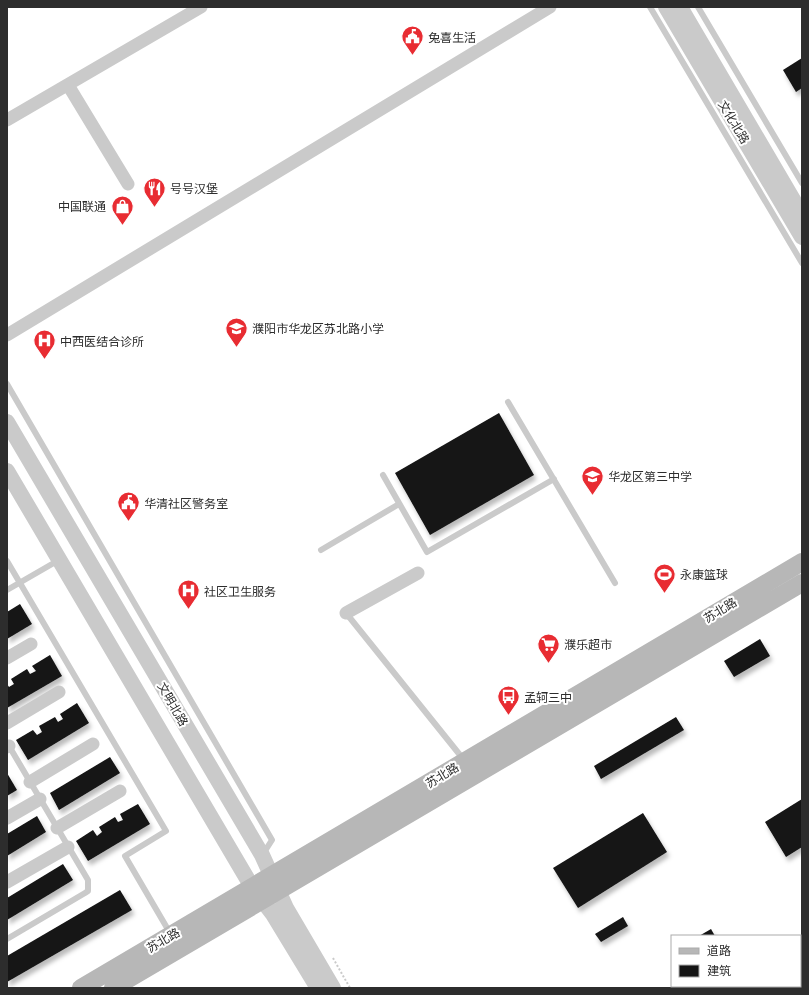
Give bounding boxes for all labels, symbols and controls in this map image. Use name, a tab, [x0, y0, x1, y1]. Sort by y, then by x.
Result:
public building icon: 兔喜生活	[399, 24, 425, 57]
place label: 兔喜生活	[428, 30, 476, 45]
street label: 文化北路	[715, 98, 753, 146]
restaurant icon: 号号汉堡	[141, 175, 167, 208]
place label: 号号汉堡	[170, 181, 218, 196]
shop icon: 中国联通	[109, 193, 135, 226]
place label: 中国联通	[58, 199, 106, 214]
school or university icon: 濮阳市华龙区苏北路小学	[223, 315, 249, 348]
place label: 濮阳市华龙区苏北路小学	[252, 321, 384, 336]
hospital icon: 中西医结合诊所	[31, 328, 57, 361]
place label: 中西医结合诊所	[60, 334, 144, 349]
school or university icon: 华龙区第三中学	[580, 463, 606, 496]
place label: 华龙区第三中学	[608, 469, 692, 484]
public building icon: 华清社区警务室	[115, 490, 141, 523]
place label: 华清社区警务室	[144, 496, 228, 511]
sports icon: 永康篮球	[651, 561, 677, 594]
place label: 永康篮球	[680, 567, 728, 582]
hospital icon: 社区卫生服务	[176, 578, 202, 611]
place label: 社区卫生服务	[204, 584, 276, 599]
street label: 苏北路	[701, 594, 739, 626]
supermarket icon: 濮乐超市	[536, 631, 562, 664]
place label: 濮乐超市	[564, 637, 612, 652]
street label: 文明北路	[155, 679, 191, 729]
bus stop icon: 孟轲三中	[496, 684, 522, 717]
place label: 孟轲三中	[524, 690, 572, 705]
street label: 苏北路	[423, 759, 461, 791]
street label: 苏北路	[144, 925, 182, 955]
legend	[671, 935, 801, 987]
text: 道路	[707, 943, 731, 958]
text: 建筑	[707, 963, 731, 978]

